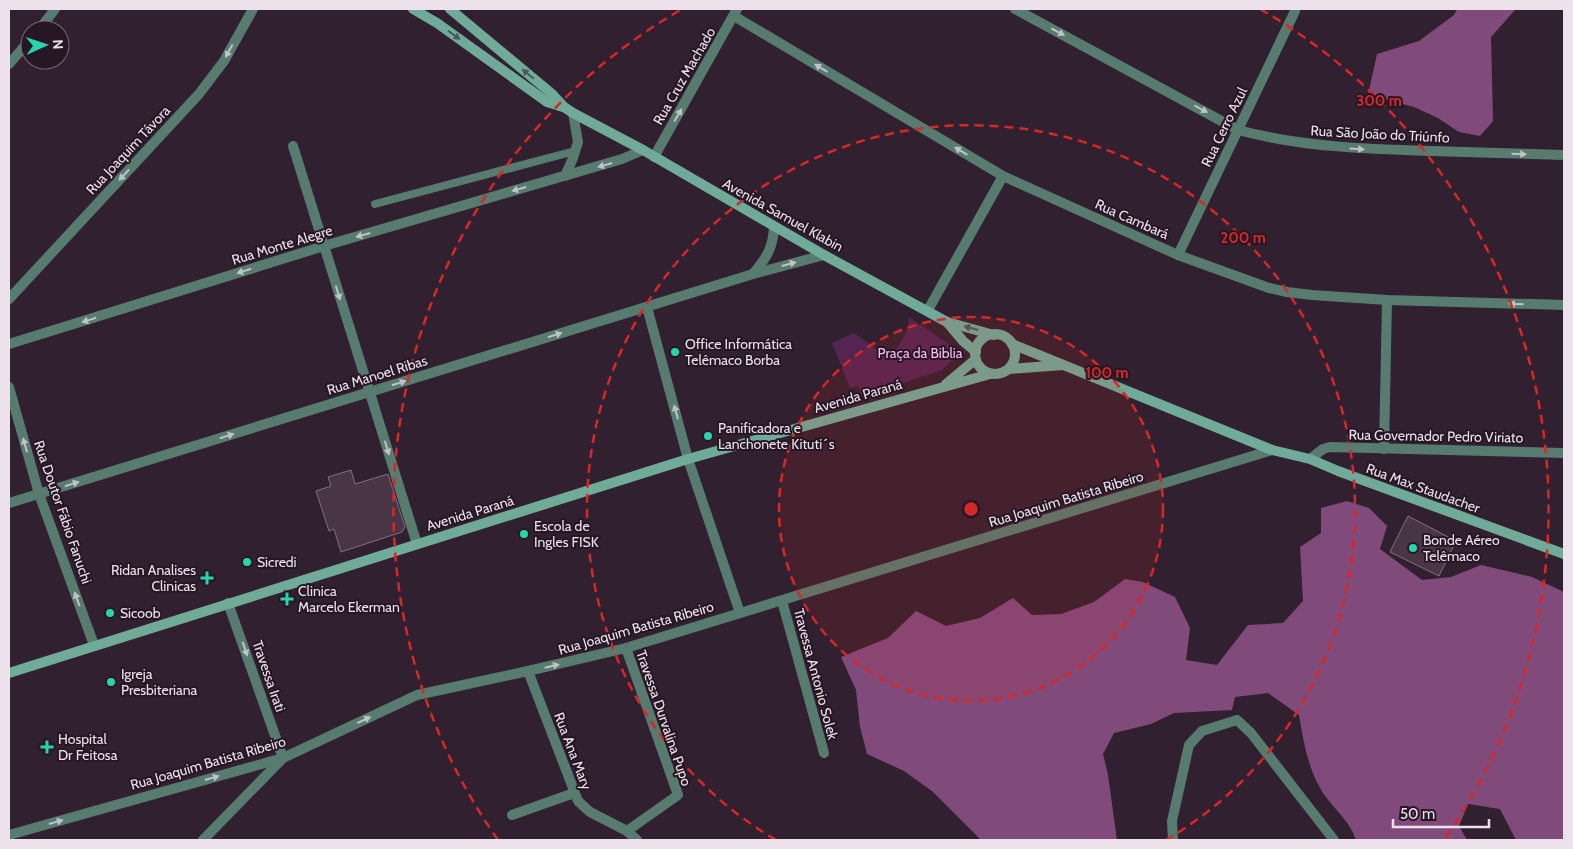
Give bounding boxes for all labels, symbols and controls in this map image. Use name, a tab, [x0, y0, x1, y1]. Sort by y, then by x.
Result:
north arrow	[20, 20, 70, 70]
street label: Rua Cruz Machado	[649, 24, 719, 128]
one-way arrow	[1051, 28, 1066, 36]
one-way arrow	[447, 30, 461, 40]
text: N	[49, 39, 67, 50]
one-way arrow	[225, 45, 234, 58]
one-way arrow	[815, 64, 828, 73]
one-way arrow	[522, 69, 535, 80]
street label: Rua Cerro Azul	[1197, 84, 1251, 170]
text: 300 m	[1356, 92, 1402, 110]
street label: Rua Joaquim Távora	[82, 101, 174, 198]
one-way arrow	[1194, 105, 1208, 114]
one-way arrow	[673, 108, 682, 121]
street label: Rua São João do Triúnfo	[1310, 121, 1450, 147]
one-way arrow	[1349, 145, 1365, 153]
one-way arrow	[955, 147, 968, 156]
one-way arrow	[1511, 150, 1527, 158]
one-way arrow	[597, 161, 612, 169]
one-way arrow	[118, 168, 130, 180]
street label: Avenida Samuel Klabin	[720, 174, 847, 256]
one-way arrow	[511, 186, 526, 194]
street label: Rua Cambará	[1092, 195, 1172, 243]
street label: Rua Monte Alegre	[229, 221, 335, 269]
text: 200 m	[1220, 229, 1266, 247]
one-way arrow	[355, 231, 370, 239]
one-way arrow	[781, 260, 796, 268]
one-way arrow	[236, 268, 251, 276]
one-way arrow	[335, 285, 343, 300]
one-way arrow	[1507, 299, 1523, 307]
one-way arrow	[81, 316, 96, 324]
one-way arrow	[963, 324, 978, 332]
one-way arrow	[547, 331, 562, 339]
place label: Office Informática Telêmaco Borba	[685, 335, 792, 369]
park label: Praça da Biblia	[878, 344, 963, 362]
marker: Office Informática Telêmaco Borba	[669, 346, 681, 358]
street label: Rua Manoel Ribas	[325, 351, 430, 399]
text: 100 m	[1085, 364, 1129, 382]
street label: Avenida Paraná	[812, 375, 904, 417]
one-way arrow	[392, 378, 407, 386]
one-way arrow	[671, 404, 679, 419]
place label: Panificadora e Lanchonete Kituti´s	[718, 419, 835, 453]
street label: Rua Governador Pedro Viriato	[1349, 425, 1524, 447]
marker: Panificadora e Lanchonete Kituti´s	[702, 430, 714, 442]
one-way arrow	[220, 432, 235, 439]
one-way arrow	[21, 438, 29, 453]
street label: Rua Doutor Fábio Fanuchi	[30, 438, 96, 586]
one-way arrow	[384, 440, 391, 455]
street label: Rua Max Staudacher	[1364, 459, 1483, 517]
street label: Rua Joaquim Batista Ribeiro	[986, 467, 1146, 531]
one-way arrow	[65, 479, 80, 487]
street label: Avenida Paraná	[424, 491, 516, 535]
centre of rings	[962, 500, 980, 518]
place label: Escola de Ingles FISK	[534, 517, 599, 551]
marker: Escola de Ingles FISK	[518, 528, 530, 540]
place label: Bonde Aéreo Telêmaco	[1423, 531, 1500, 565]
marker: Bonde Aéreo Telêmaco	[1407, 542, 1419, 554]
place label: Sicredi	[257, 553, 297, 571]
marker: Sicredi	[241, 556, 253, 568]
place label: Ridan Analises Clinicas	[111, 561, 196, 595]
marker: Ridan Analises Clinicas	[200, 571, 214, 585]
place label: Clinica Marcelo Ekerman	[298, 582, 400, 616]
one-way arrow	[73, 591, 81, 606]
marker: Clinica Marcelo Ekerman	[280, 592, 294, 606]
street label: Rua Joaquim Batista Ribeiro	[556, 597, 716, 659]
place label: Sicoob	[120, 604, 161, 622]
street label: Travessa Antonio Solek	[790, 606, 842, 742]
marker: Sicoob	[104, 607, 116, 619]
street label: Travessa Irati	[248, 638, 290, 714]
one-way arrow	[241, 642, 249, 657]
street label: Travessa Durvalina Pupo	[632, 648, 696, 789]
one-way arrow	[545, 662, 560, 670]
place label: Igreja Presbiteriana	[121, 665, 198, 699]
marker: Igreja Presbiteriana	[105, 676, 117, 688]
street label: Rua Ana Mary	[550, 710, 596, 792]
one-way arrow	[356, 716, 371, 724]
place label: Hospital Dr Feitosa	[58, 730, 118, 764]
street label: Rua Joaquim Batista Ribeiro	[128, 732, 288, 794]
marker: Hospital Dr Feitosa	[40, 740, 54, 754]
one-way arrow	[205, 773, 220, 781]
scale bar	[1393, 796, 1489, 828]
text: 50 m	[1400, 805, 1435, 823]
one-way arrow	[48, 817, 63, 825]

